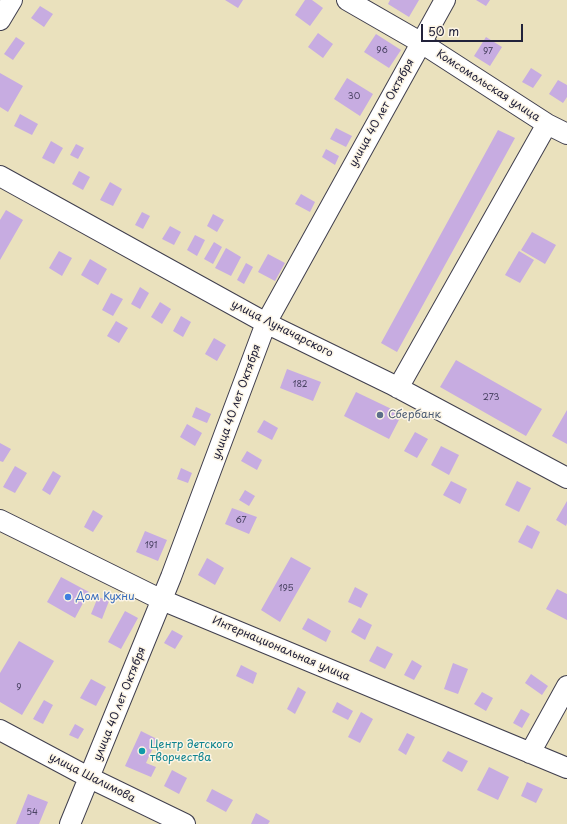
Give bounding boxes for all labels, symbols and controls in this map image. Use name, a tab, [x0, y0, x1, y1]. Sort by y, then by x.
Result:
scale bar	[423, 16, 525, 42]
text: 50 m	[428, 22, 459, 40]
house number: 96	[376, 46, 388, 56]
house number: 97	[483, 47, 493, 57]
street label: Комсомольская улица	[434, 48, 542, 124]
street label: улица 40 лет Октября	[347, 57, 417, 169]
house number: 30	[348, 92, 360, 102]
street label: улица Луначарского	[229, 298, 335, 360]
street label: улица 40 лет Октября	[210, 343, 264, 461]
house number: 182	[292, 380, 308, 390]
house number: 273	[483, 393, 499, 403]
place label: Сбербанк	[388, 408, 441, 422]
marker: Сбербанк	[375, 410, 385, 420]
house number: 67	[235, 516, 247, 526]
house number: 191	[145, 541, 157, 551]
house number: 195	[278, 584, 294, 594]
place label: Дом Кухни	[76, 590, 135, 604]
marker: Дом Кухни	[63, 592, 73, 602]
street label: Интернациональная улица	[210, 614, 352, 684]
street label: улица 40 лет Октября	[91, 645, 149, 763]
house number: 9	[16, 683, 22, 693]
place label: Центр детского творчества	[150, 738, 233, 764]
marker: Центр детского творчества	[137, 746, 147, 756]
street label: улица Шалимова	[47, 751, 137, 805]
house number: 54	[26, 808, 38, 818]

